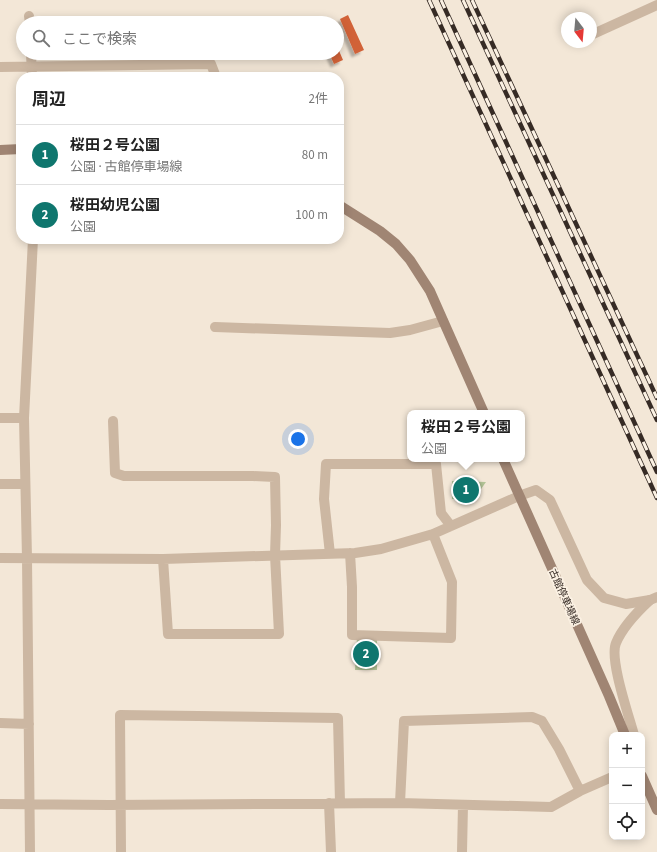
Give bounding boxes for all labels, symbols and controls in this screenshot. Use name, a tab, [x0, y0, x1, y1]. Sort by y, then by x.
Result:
north arrow	[561, 12, 597, 48]
search box	[16, 16, 344, 60]
icon: search	[30, 27, 52, 49]
text: ここで検索	[62, 29, 137, 50]
text: 周辺	[32, 88, 66, 112]
text: 2件	[309, 90, 328, 108]
text: 桜田２号公園	[70, 135, 160, 156]
text: 1	[42, 146, 48, 164]
text: 80 m	[302, 146, 328, 164]
text: 公園 · 古館停車場線	[70, 158, 182, 176]
text: 桜田幼児公園	[70, 195, 160, 216]
text: 2	[42, 206, 48, 224]
text: 100 m	[295, 206, 328, 224]
text: 公園	[70, 218, 96, 236]
popup	[407, 410, 525, 462]
text: 桜田２号公園	[421, 417, 511, 438]
your location	[288, 429, 308, 449]
text: 公園	[421, 440, 447, 458]
pin: 1	[453, 475, 479, 505]
street label: 古館停車場線	[545, 567, 583, 627]
pin: 2	[353, 639, 379, 669]
map controls	[609, 732, 645, 840]
button: +	[609, 732, 645, 768]
button: −	[609, 768, 645, 804]
button: locate	[609, 804, 645, 840]

